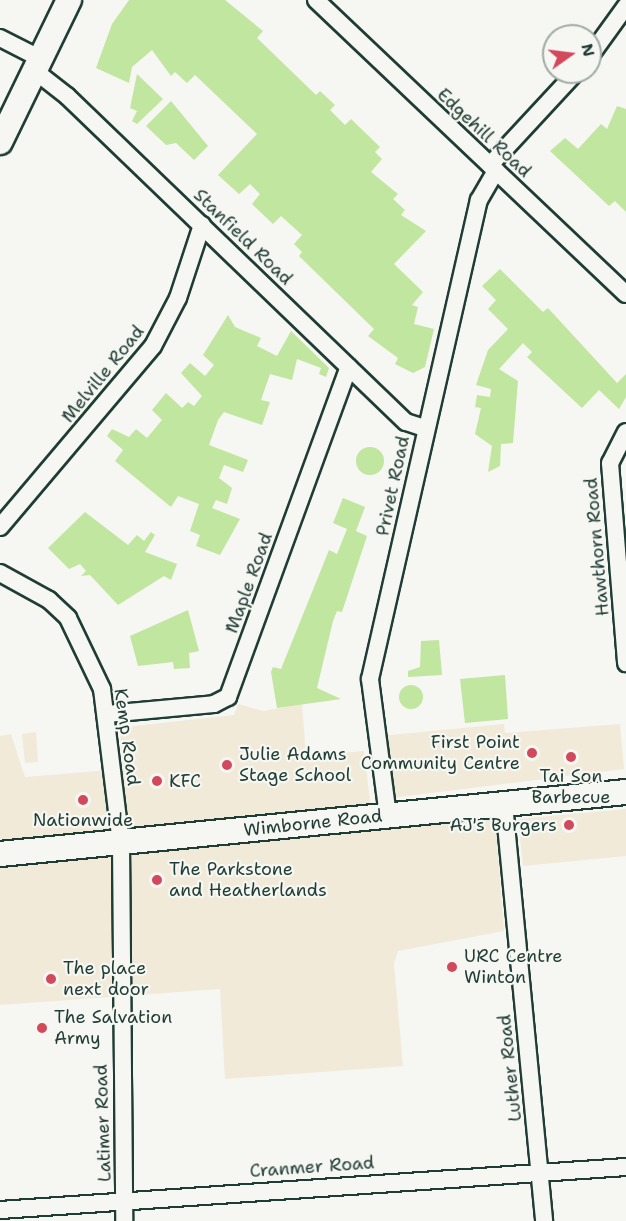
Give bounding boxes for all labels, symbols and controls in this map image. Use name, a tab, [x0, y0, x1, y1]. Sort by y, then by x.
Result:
north arrow	[542, 24, 602, 84]
text: N	[576, 41, 600, 59]
street label: Edgehill Road	[432, 84, 536, 182]
street label: Stanfield Road	[189, 184, 297, 290]
street label: Melville Road	[57, 321, 149, 427]
street label: Privet Road	[372, 434, 414, 538]
street label: Hawthorn Road	[580, 477, 614, 617]
street label: Maple Road	[221, 530, 277, 636]
street label: Kemp Road	[109, 687, 145, 787]
place label: First Point Community Centre	[361, 732, 520, 774]
place label: Julie Adams Stage School	[239, 744, 351, 786]
marker: First Point Community Centre	[525, 746, 539, 760]
marker: Tai Son Barbecue	[564, 750, 578, 764]
marker: Julie Adams Stage School	[220, 758, 234, 772]
place label: Tai Son Barbecue	[532, 766, 610, 808]
place label: KFC	[169, 770, 201, 792]
marker: KFC	[150, 774, 164, 788]
marker: Nationwide	[76, 793, 90, 807]
street label: Wimborne Road	[243, 805, 383, 841]
place label: Nationwide	[33, 809, 133, 831]
place label: AJ's Burgers	[449, 814, 557, 836]
marker: AJ's Burgers	[562, 818, 576, 832]
place label: The Parkstone and Heatherlands	[169, 859, 327, 902]
marker: The Parkstone and Heatherlands	[150, 873, 164, 887]
place label: URC Centre Winton	[464, 946, 562, 988]
place label: The place next door	[63, 958, 149, 1000]
marker: URC Centre Winton	[445, 960, 459, 974]
marker: The place next door	[44, 972, 58, 986]
place label: The Salvation Army	[54, 1007, 172, 1050]
street label: Luther Road	[494, 1013, 526, 1123]
marker: The Salvation Army	[35, 1021, 49, 1035]
street label: Latimer Road	[90, 1064, 116, 1182]
street label: Cranmer Road	[249, 1152, 375, 1182]

